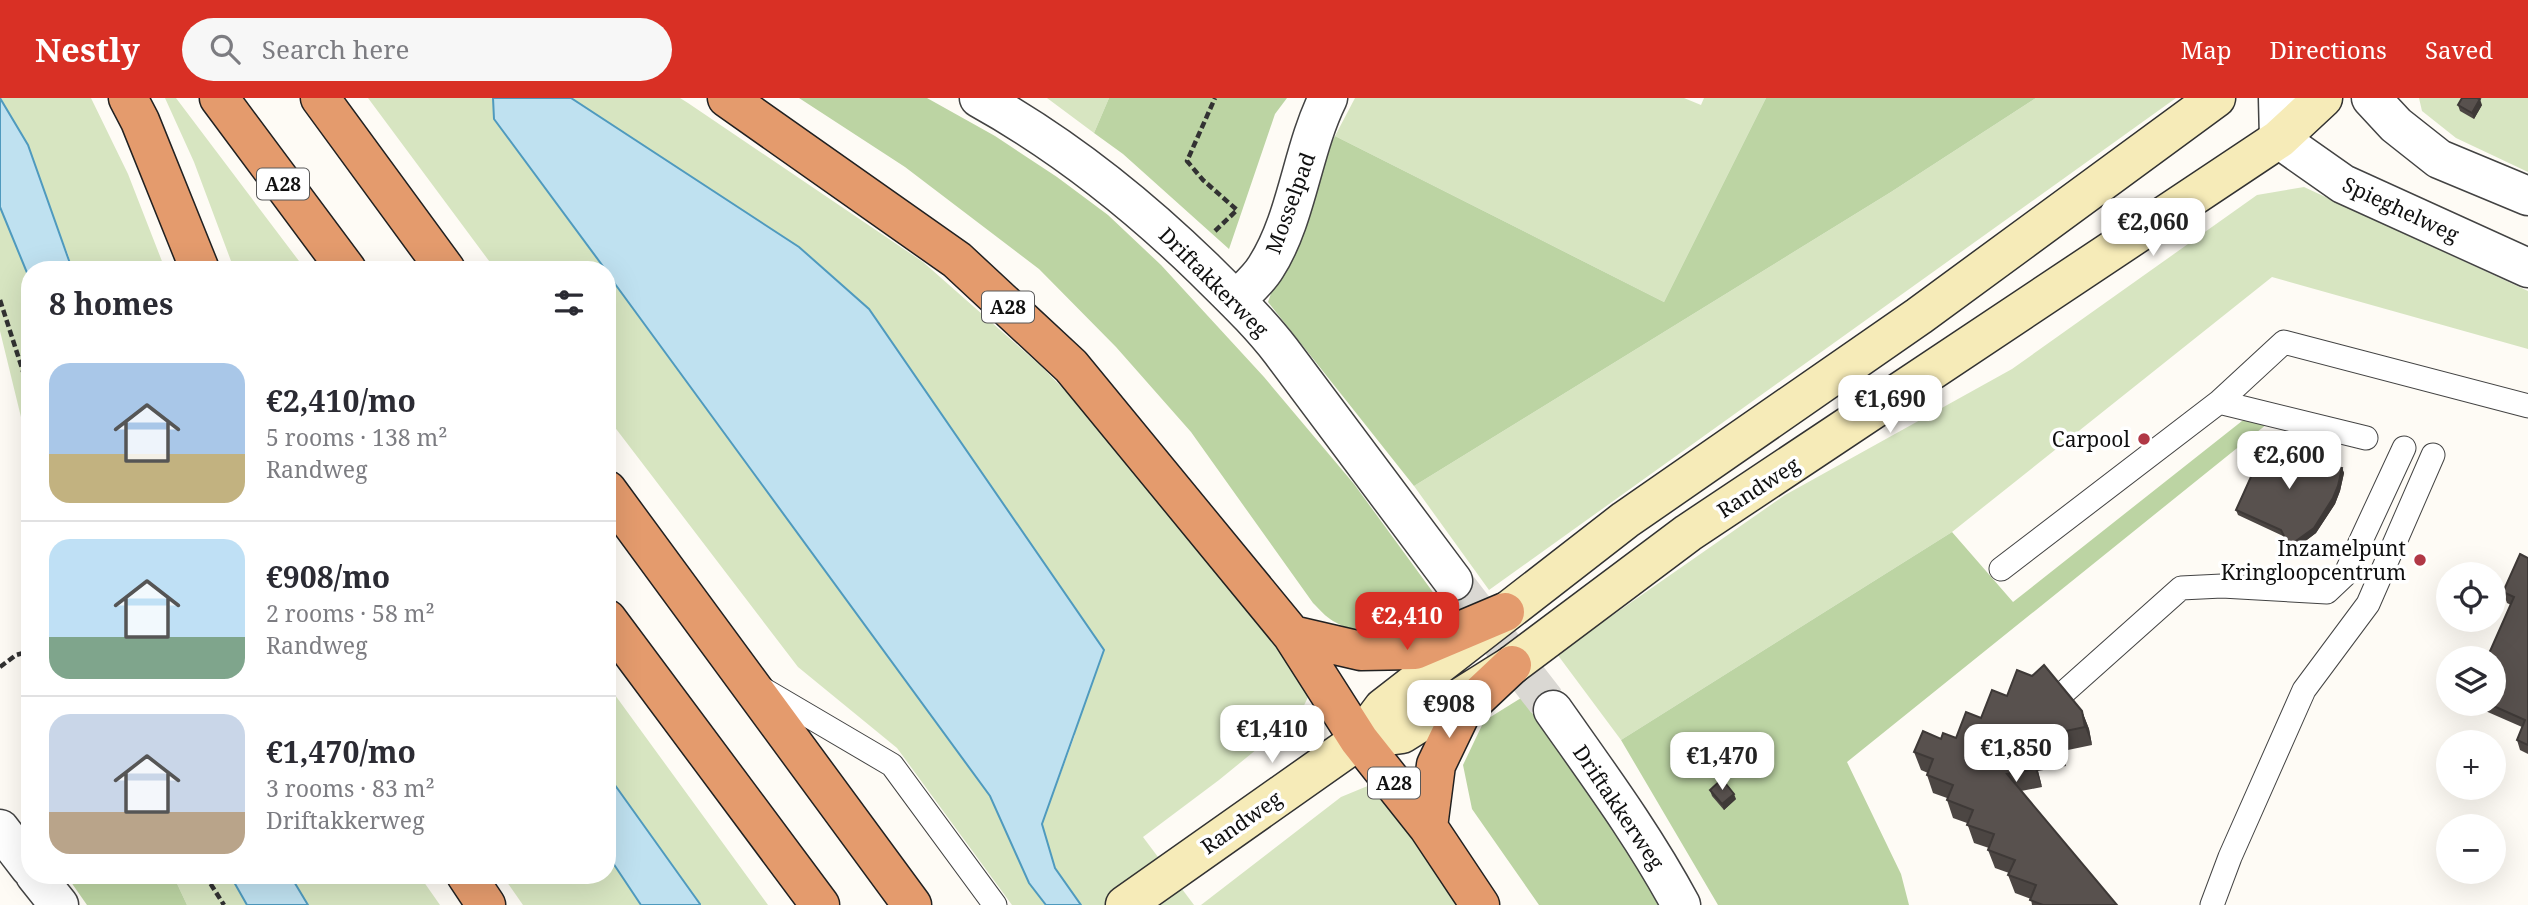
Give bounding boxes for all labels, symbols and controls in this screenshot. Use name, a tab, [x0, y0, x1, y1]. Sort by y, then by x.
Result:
search box	[182, 18, 672, 81]
text: Nestly	[35, 27, 140, 72]
icon: search	[206, 30, 244, 68]
text: Search here	[262, 31, 409, 67]
text: Map	[2181, 33, 2232, 66]
text: Directions	[2270, 33, 2387, 66]
text: Saved	[2425, 33, 2493, 66]
street label: Mosselpad	[1259, 148, 1321, 258]
road number: A28	[257, 169, 309, 200]
street label: Spieghelweg	[2338, 170, 2464, 248]
pin: €2,060	[2096, 198, 2210, 258]
text: €2,060	[2117, 205, 2189, 237]
street label: Driftakkerweg	[1153, 221, 1276, 344]
text: 8 homes	[49, 283, 173, 324]
icon: filters	[550, 284, 588, 322]
road number: A28	[982, 292, 1034, 322]
pin: €1,690	[1833, 376, 1947, 435]
text: €2,410/mo	[266, 380, 416, 421]
text: €1,690	[1854, 382, 1926, 414]
icon: home	[105, 391, 189, 475]
text: 5 rooms · 138 m²	[266, 421, 448, 453]
place label: Carpool	[2052, 425, 2130, 453]
marker: Carpool	[2136, 431, 2152, 447]
pin: €2,600	[2232, 432, 2346, 491]
text: €2,600	[2253, 438, 2325, 470]
street label: Randweg	[1712, 450, 1805, 524]
text: Randweg	[266, 453, 368, 485]
place label: Inzamelpunt Kringloopcentrum	[2221, 534, 2406, 586]
marker: Inzamelpunt Kringloopcentrum	[2412, 552, 2428, 568]
text: €908/mo	[266, 556, 390, 597]
map controls	[2436, 562, 2506, 884]
button: locate	[2436, 562, 2506, 632]
icon: home	[105, 567, 189, 651]
pin: €2,410	[1350, 592, 1464, 652]
text: 2 rooms · 58 m²	[266, 597, 435, 629]
text: €2,410	[1371, 599, 1443, 631]
text: Randweg	[266, 629, 368, 661]
button: layers	[2436, 646, 2506, 716]
pin: €908	[1408, 680, 1490, 740]
text: €908	[1423, 687, 1475, 719]
pin: €1,410	[1215, 706, 1329, 765]
text: €1,410	[1236, 712, 1308, 744]
pin: €1,850	[1959, 724, 2073, 784]
button: +	[2436, 730, 2506, 800]
text: €1,470/mo	[266, 731, 416, 772]
text: €1,850	[1980, 731, 2052, 763]
pin: €1,470	[1665, 732, 1779, 792]
street label: Driftakkerweg	[1567, 739, 1671, 875]
text: €1,470	[1686, 739, 1758, 771]
icon: home	[105, 742, 189, 826]
road number: A28	[1368, 768, 1420, 798]
text: 3 rooms · 83 m²	[266, 772, 435, 804]
street label: Randweg	[1195, 784, 1288, 860]
text: Driftakkerweg	[266, 804, 425, 836]
button: −	[2436, 814, 2506, 884]

